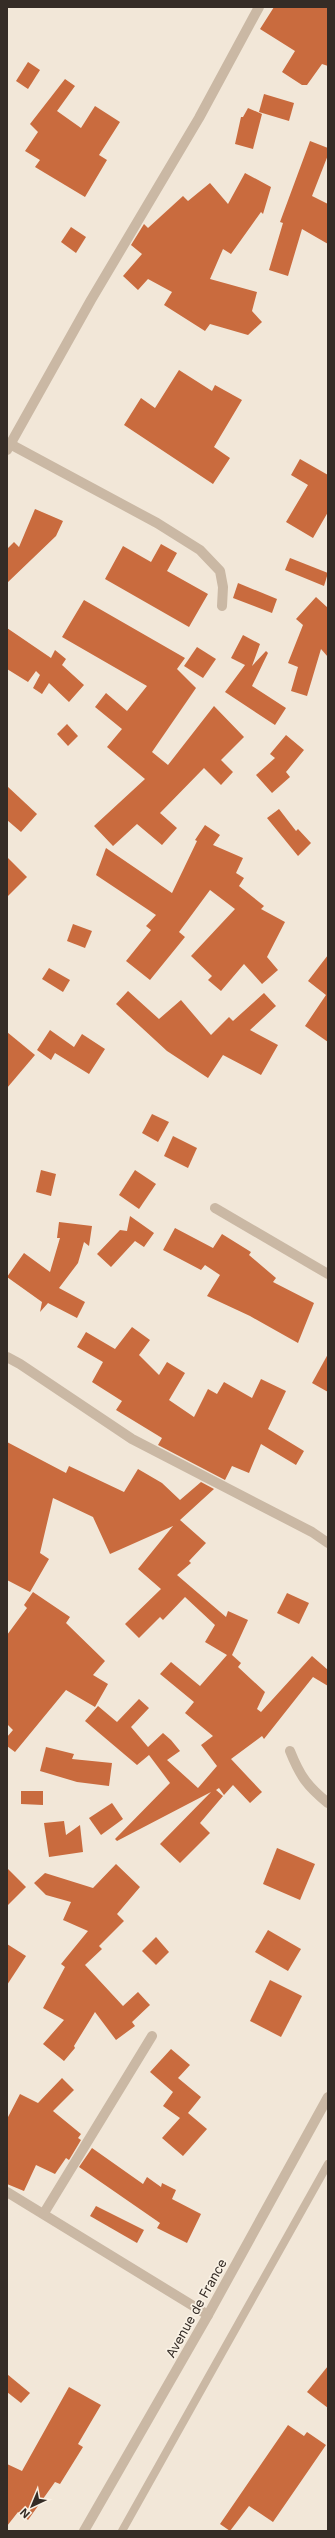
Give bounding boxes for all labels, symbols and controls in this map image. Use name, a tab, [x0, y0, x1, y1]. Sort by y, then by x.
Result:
street label: Avenue de France	[162, 2256, 230, 2360]
north arrow	[12, 2486, 52, 2526]
text: N	[17, 2505, 33, 2521]

